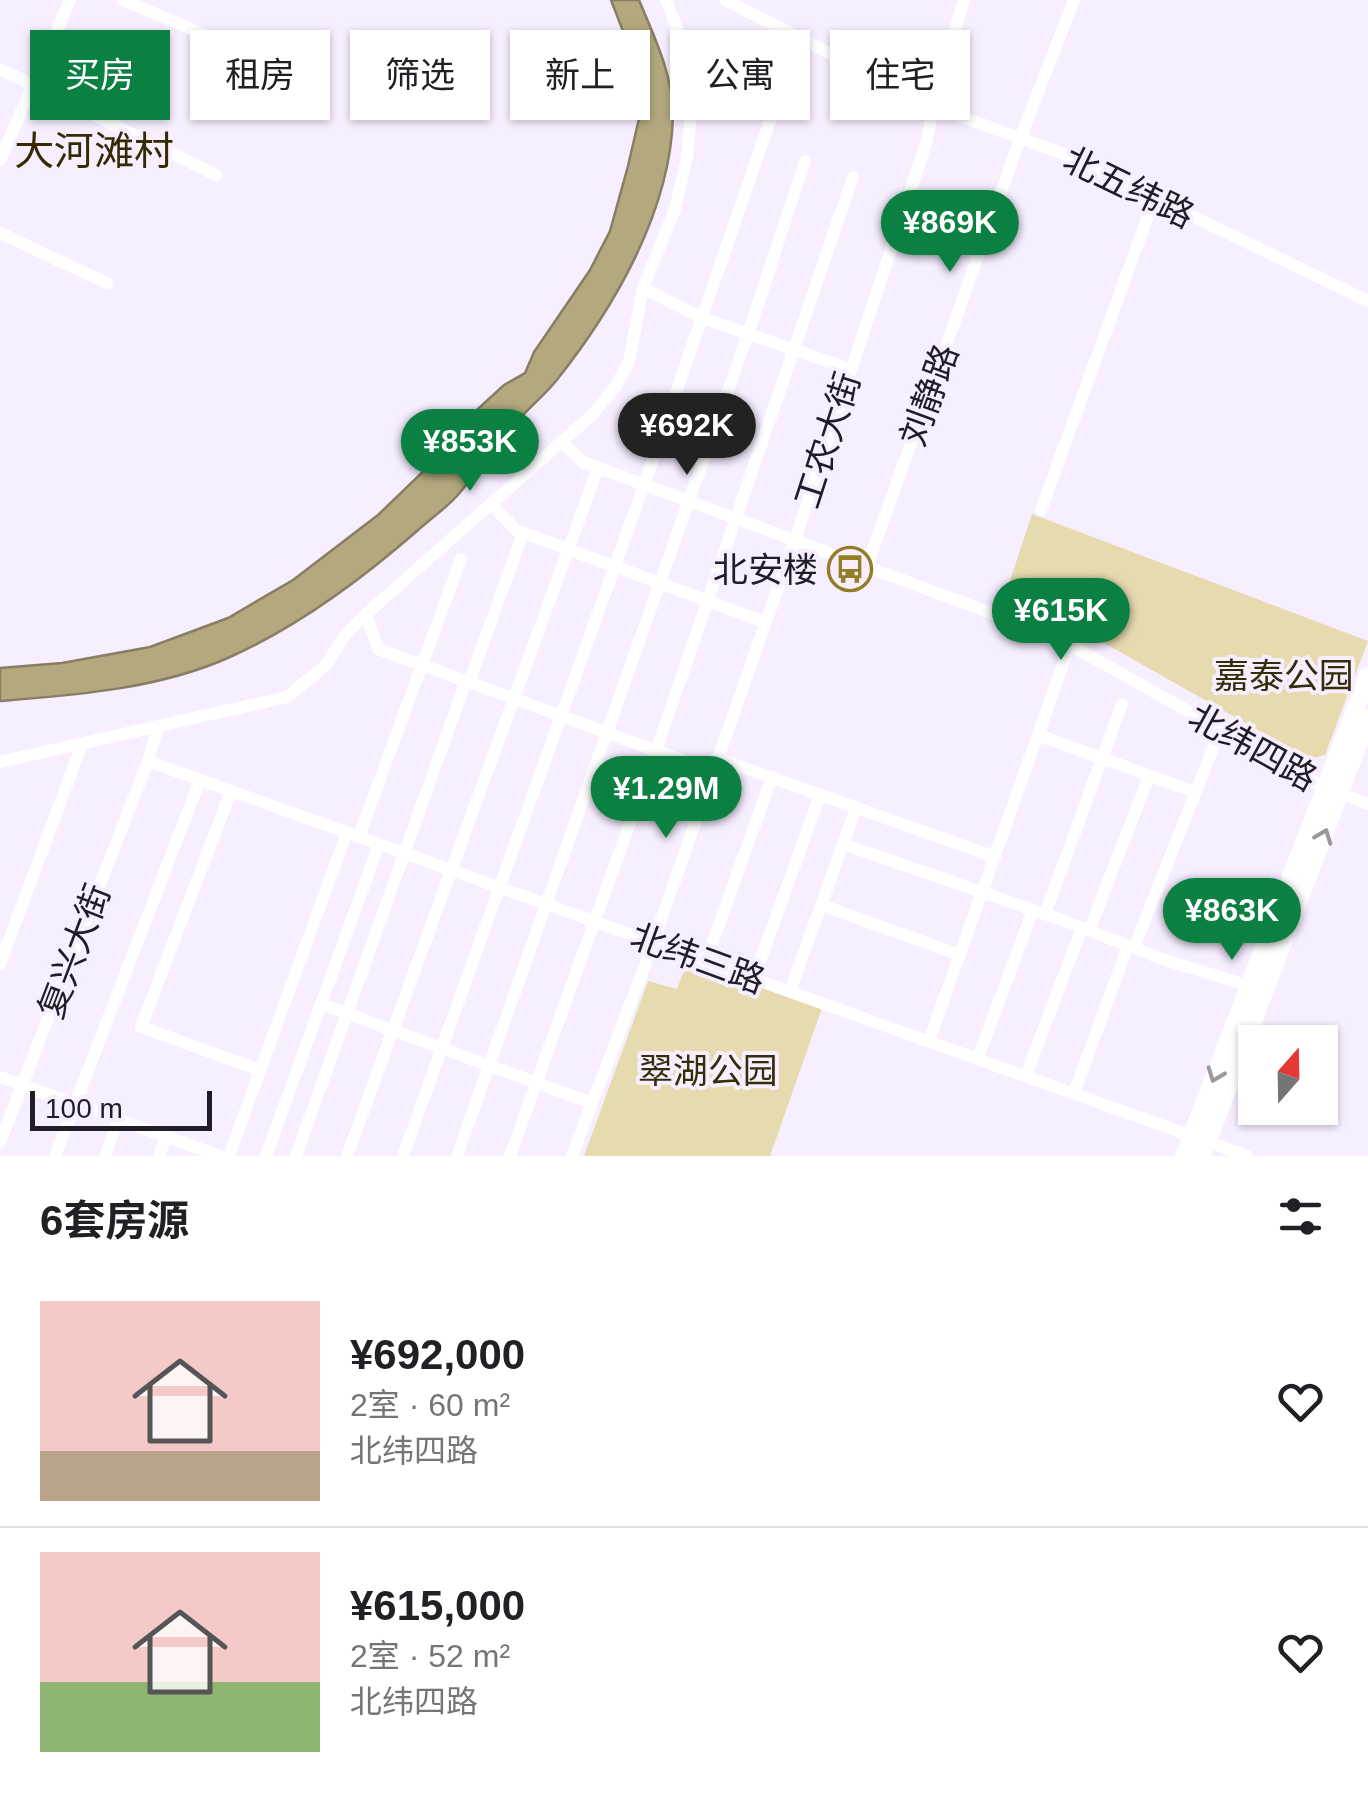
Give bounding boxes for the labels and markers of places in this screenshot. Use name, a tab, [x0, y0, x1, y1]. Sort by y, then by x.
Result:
pin: ¥869K	[880, 190, 1020, 275]
pin: ¥692K	[617, 393, 757, 478]
pin: ¥853K	[400, 409, 540, 494]
bus stop icon: 北安楼	[827, 546, 873, 592]
place label: 北安楼	[713, 550, 818, 589]
pin: ¥615K	[991, 578, 1131, 663]
pin: ¥1.29M	[585, 756, 747, 841]
pin: ¥863K	[1162, 878, 1302, 963]

